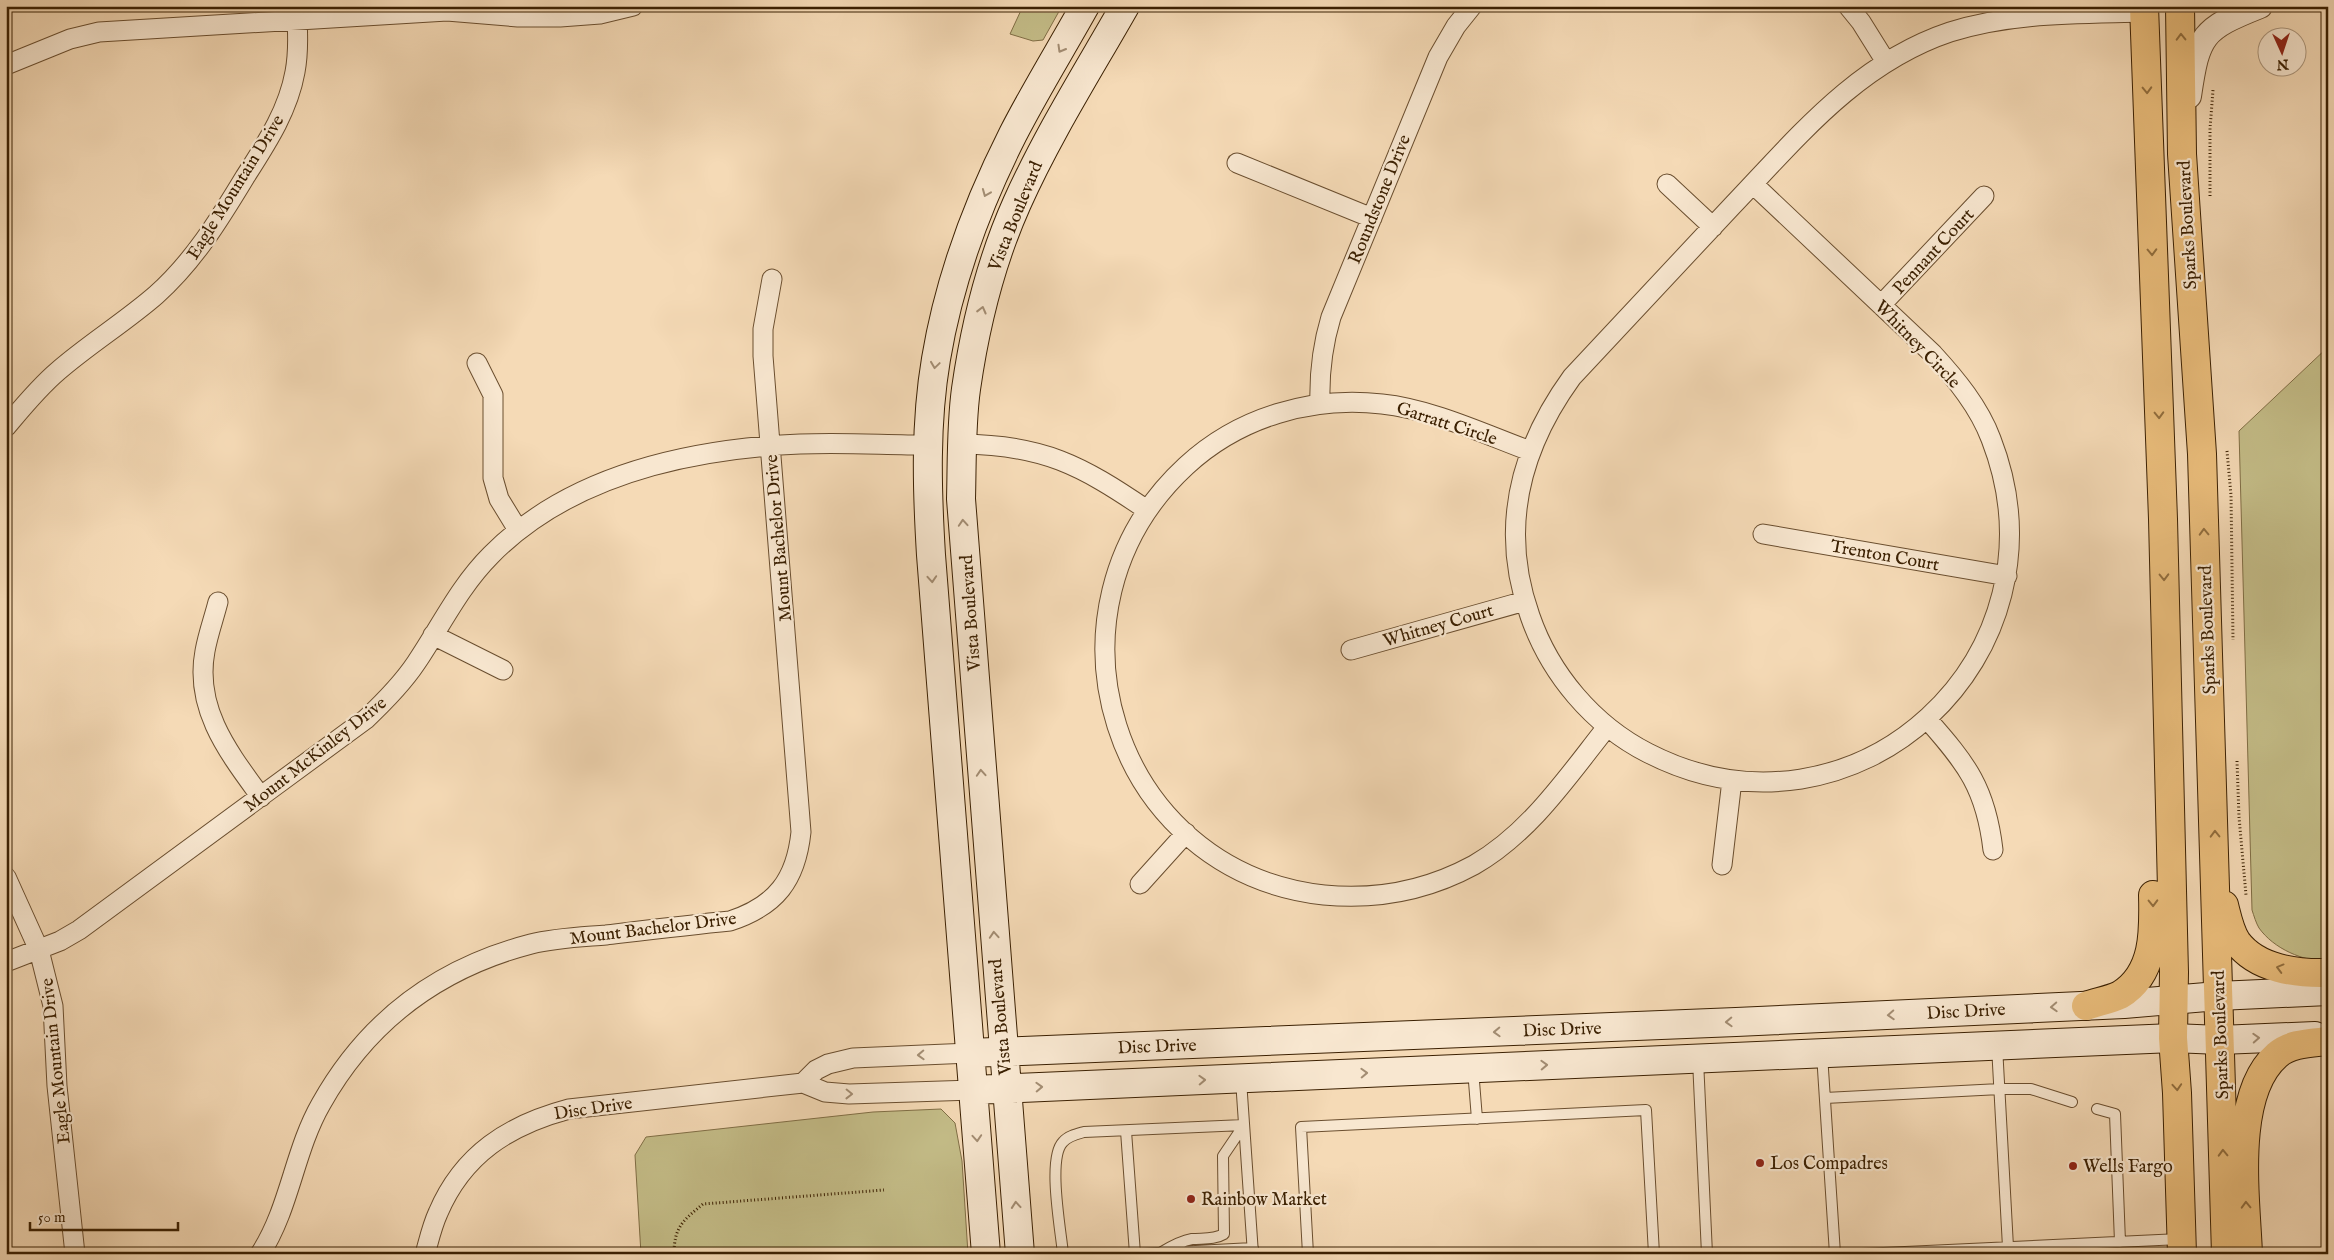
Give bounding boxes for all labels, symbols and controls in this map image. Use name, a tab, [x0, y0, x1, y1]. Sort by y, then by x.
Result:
north arrow	[2256, 28, 2306, 78]
one-way arrow	[2176, 33, 2186, 40]
one-way arrow	[1058, 43, 1068, 52]
text: N	[2276, 55, 2290, 73]
one-way arrow	[2142, 86, 2152, 94]
street label: Eagle Mountain Drive	[182, 111, 290, 264]
street label: Roundstone Drive	[1344, 131, 1417, 268]
street label: Vista Boulevard	[983, 158, 1049, 276]
street label: Sparks Boulevard	[2174, 159, 2203, 290]
one-way arrow	[982, 188, 992, 196]
street label: Pennant Court	[1888, 204, 1980, 300]
one-way arrow	[2147, 249, 2158, 257]
street label: Whitney Circle	[1869, 296, 1965, 394]
one-way arrow	[976, 306, 987, 315]
one-way arrow	[931, 360, 941, 369]
street label: Garratt Circle	[1393, 397, 1500, 452]
one-way arrow	[2153, 411, 2164, 419]
street label: Mount Bachelor Drive	[761, 453, 798, 622]
one-way arrow	[958, 519, 969, 527]
one-way arrow	[2199, 527, 2210, 535]
street label: Trenton Court	[1829, 536, 1941, 577]
street label: Vista Boulevard	[956, 553, 987, 673]
street label: Sparks Boulevard	[2195, 565, 2222, 695]
one-way arrow	[2159, 574, 2169, 581]
one-way arrow	[927, 575, 938, 583]
street label: Whitney Court	[1381, 600, 1496, 653]
street label: Mount McKinley Drive	[240, 692, 392, 818]
one-way arrow	[976, 768, 987, 776]
one-way arrow	[2210, 830, 2220, 838]
one-way arrow	[2148, 899, 2158, 907]
street label: Mount Bachelor Drive	[569, 908, 738, 951]
one-way arrow	[988, 930, 999, 938]
street label: Vista Boulevard	[985, 957, 1018, 1077]
one-way arrow	[2276, 963, 2284, 973]
street label: Sparks Boulevard	[2208, 970, 2235, 1100]
street label: Eagle Mountain Drive	[36, 977, 77, 1145]
street label: Disc Drive	[1926, 999, 2006, 1026]
one-way arrow	[2050, 1002, 2058, 1013]
one-way arrow	[1887, 1009, 1895, 1020]
one-way arrow	[1725, 1017, 1732, 1027]
street label: Disc Drive	[1522, 1018, 1602, 1043]
one-way arrow	[1493, 1026, 1501, 1037]
one-way arrow	[2253, 1033, 2261, 1044]
street label: Disc Drive	[1117, 1035, 1197, 1060]
one-way arrow	[917, 1050, 925, 1060]
one-way arrow	[1540, 1060, 1548, 1070]
one-way arrow	[1360, 1067, 1368, 1078]
one-way arrow	[1198, 1074, 1206, 1085]
one-way arrow	[1036, 1081, 1044, 1092]
one-way arrow	[2171, 1083, 2182, 1091]
one-way arrow	[846, 1089, 854, 1099]
street label: Disc Drive	[552, 1093, 634, 1126]
one-way arrow	[971, 1135, 982, 1143]
one-way arrow	[2218, 1148, 2229, 1156]
place label: Los Compadres	[1770, 1153, 1888, 1176]
place label: Wells Fargo	[2083, 1156, 2173, 1179]
marker: Los Compadres	[1754, 1157, 1766, 1169]
marker: Wells Fargo	[2067, 1160, 2079, 1172]
place label: Rainbow Market	[1201, 1189, 1327, 1212]
marker: Rainbow Market	[1185, 1193, 1197, 1205]
scale bar	[30, 1200, 178, 1232]
one-way arrow	[1011, 1201, 1022, 1209]
one-way arrow	[2241, 1201, 2251, 1208]
text: 50 m	[38, 1208, 66, 1227]

